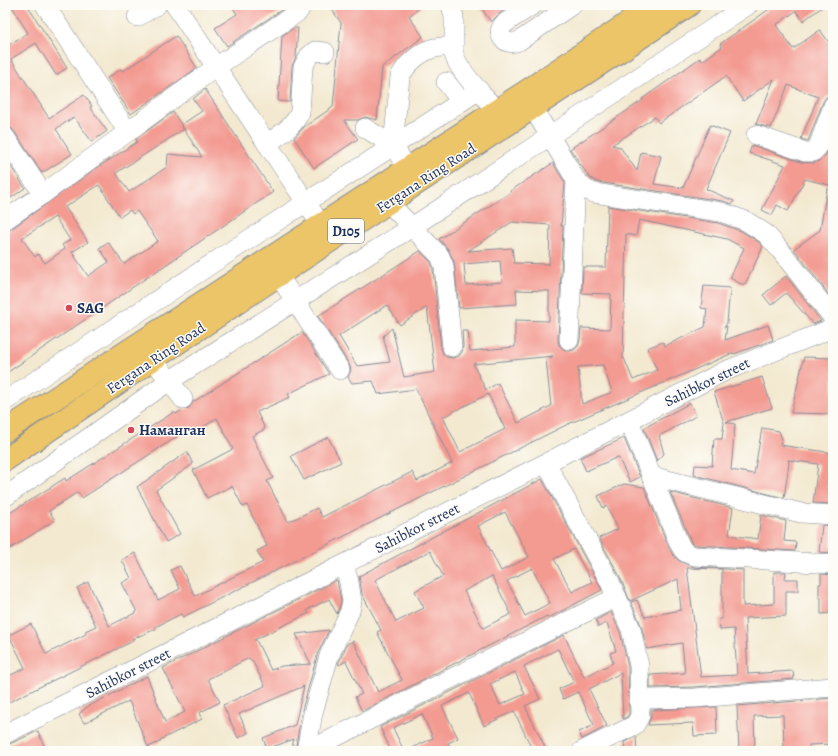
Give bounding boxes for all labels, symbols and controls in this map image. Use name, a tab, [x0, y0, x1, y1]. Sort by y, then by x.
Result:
street label: Fergana Ring Road	[372, 138, 481, 218]
road number: D105	[328, 219, 364, 243]
place label: SAG	[77, 298, 104, 318]
marker: SAG	[64, 303, 74, 313]
street label: Fergana Ring Road	[103, 317, 210, 398]
street label: Sahibkor street	[661, 353, 753, 411]
place label: Наманган	[139, 420, 206, 440]
marker: Наманган	[126, 425, 136, 435]
street label: Sahibkor street	[371, 498, 463, 558]
street label: Sahibkor street	[82, 643, 174, 703]

